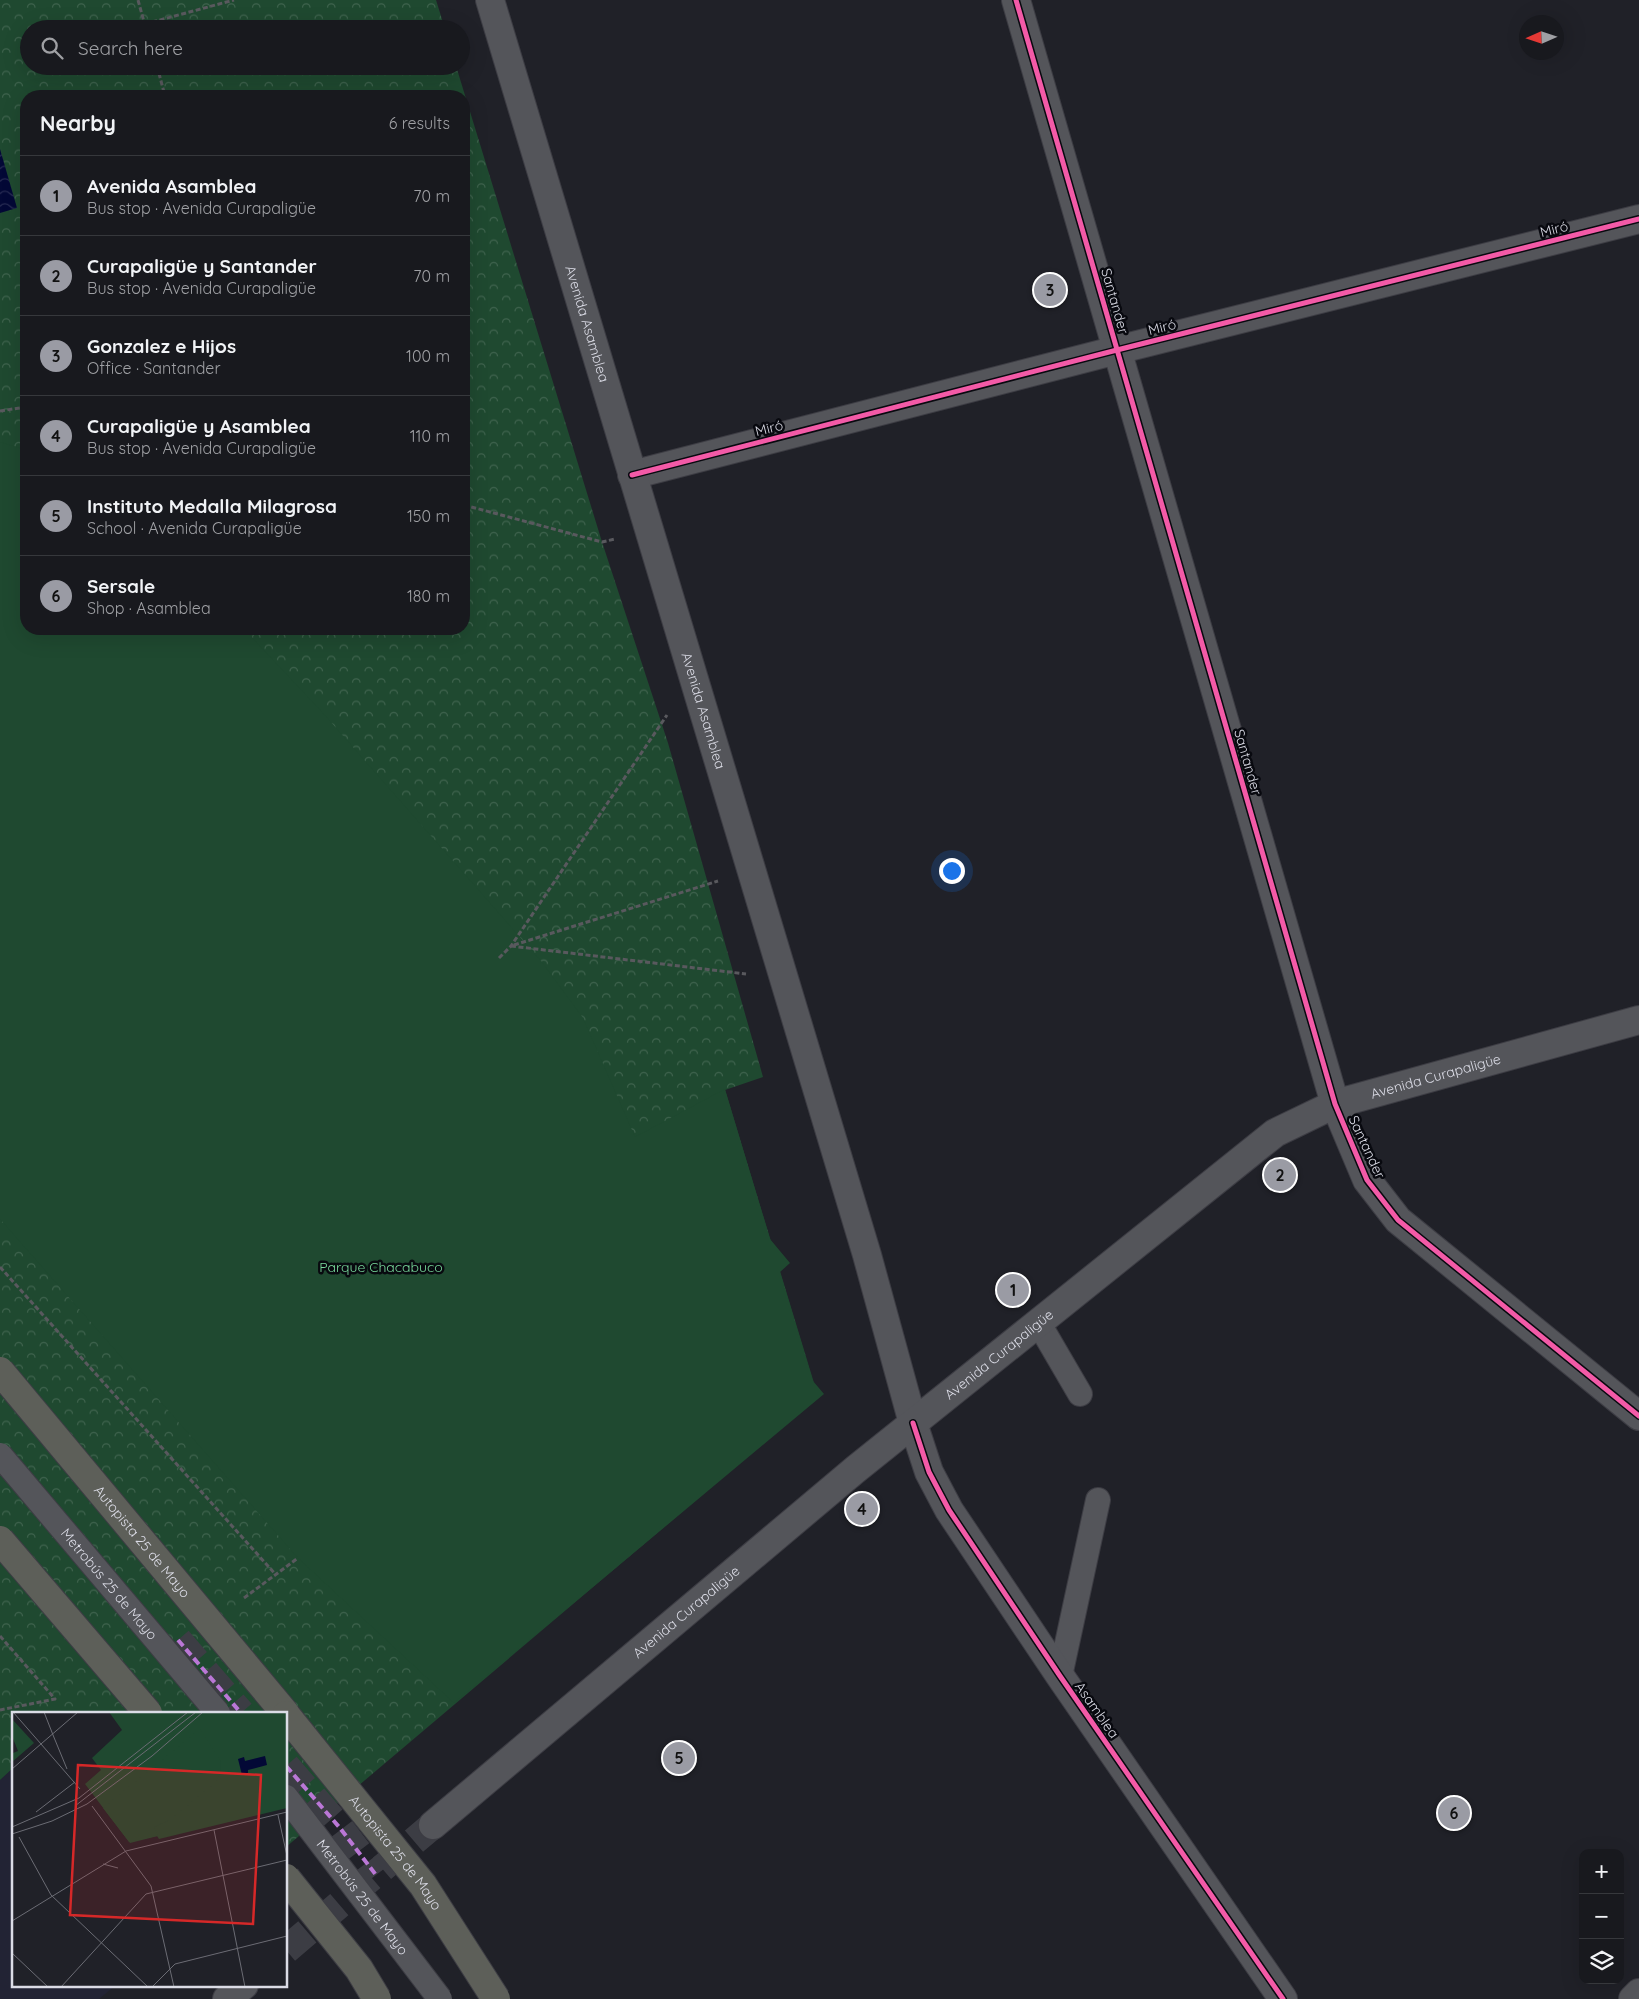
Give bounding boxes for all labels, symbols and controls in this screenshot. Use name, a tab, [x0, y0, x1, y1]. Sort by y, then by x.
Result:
north arrow	[1519, 15, 1564, 60]
search box	[20, 20, 470, 75]
icon: search	[38, 34, 66, 62]
text: Search here	[78, 36, 183, 60]
text: Nearby	[40, 110, 116, 136]
text: 6 results	[389, 113, 450, 133]
text: Avenida Asamblea	[87, 174, 256, 198]
text: 1	[53, 186, 59, 206]
text: 70 m	[413, 186, 450, 206]
text: Bus stop · Avenida Curapaligüe	[87, 198, 316, 218]
street label: Miró	[1538, 217, 1570, 241]
text: Curapaligüe y Santander	[87, 254, 317, 278]
street label: Avenida Asamblea	[561, 263, 613, 384]
text: 2	[51, 266, 61, 286]
text: 70 m	[413, 266, 450, 286]
street label: Santander	[1097, 266, 1133, 337]
pin: 3	[1034, 271, 1066, 309]
text: Bus stop · Avenida Curapaligüe	[87, 278, 316, 298]
street label: Miró	[1146, 315, 1178, 339]
text: Gonzalez e Hijos	[87, 334, 236, 358]
text: 3	[52, 346, 60, 366]
text: 100 m	[406, 346, 450, 366]
text: Office · Santander	[87, 358, 221, 378]
text: Curapaligüe y Asamblea	[87, 414, 311, 438]
street label: Miró	[753, 416, 785, 440]
text: 4	[51, 426, 61, 446]
text: 110 m	[410, 426, 450, 446]
text: Bus stop · Avenida Curapaligüe	[87, 438, 316, 458]
text: Instituto Medalla Milagrosa	[87, 494, 337, 518]
text: 5	[51, 506, 61, 526]
text: 150 m	[407, 506, 450, 526]
text: School · Avenida Curapaligüe	[87, 518, 302, 538]
text: Sersale	[87, 574, 155, 598]
text: 6	[52, 586, 60, 606]
text: 180 m	[407, 586, 450, 606]
text: Shop · Asamblea	[87, 598, 211, 618]
street label: Avenida Asamblea	[677, 650, 729, 771]
street label: Santander	[1230, 727, 1266, 798]
your location	[939, 858, 965, 884]
street label: Avenida Curapaligüe	[1368, 1050, 1503, 1103]
street label: Santander	[1345, 1113, 1390, 1182]
pin: 2	[1264, 1156, 1296, 1194]
park label: Parque Chacabuco	[319, 1258, 443, 1276]
pin: 1	[997, 1271, 1029, 1309]
street label: Avenida Curapaligüe	[941, 1305, 1057, 1403]
street label: Autopista 25 de Mayo	[90, 1482, 194, 1601]
pin: 4	[846, 1490, 878, 1528]
street label: Metrobús 25 de Mayo	[57, 1525, 161, 1644]
street label: Avenida Curapaligüe	[629, 1562, 744, 1662]
street label: Asamblea	[1071, 1678, 1123, 1742]
inset map	[12, 1712, 288, 1986]
pin: 5	[663, 1739, 695, 1777]
street label: Autopista 25 de Mayo	[345, 1791, 446, 1914]
pin: 6	[1438, 1794, 1470, 1832]
street label: Metrobús 25 de Mayo	[313, 1836, 412, 1959]
map controls	[1579, 1849, 1624, 1984]
button: +	[1579, 1849, 1624, 1894]
button: −	[1579, 1894, 1624, 1939]
button: layers	[1579, 1939, 1624, 1984]

